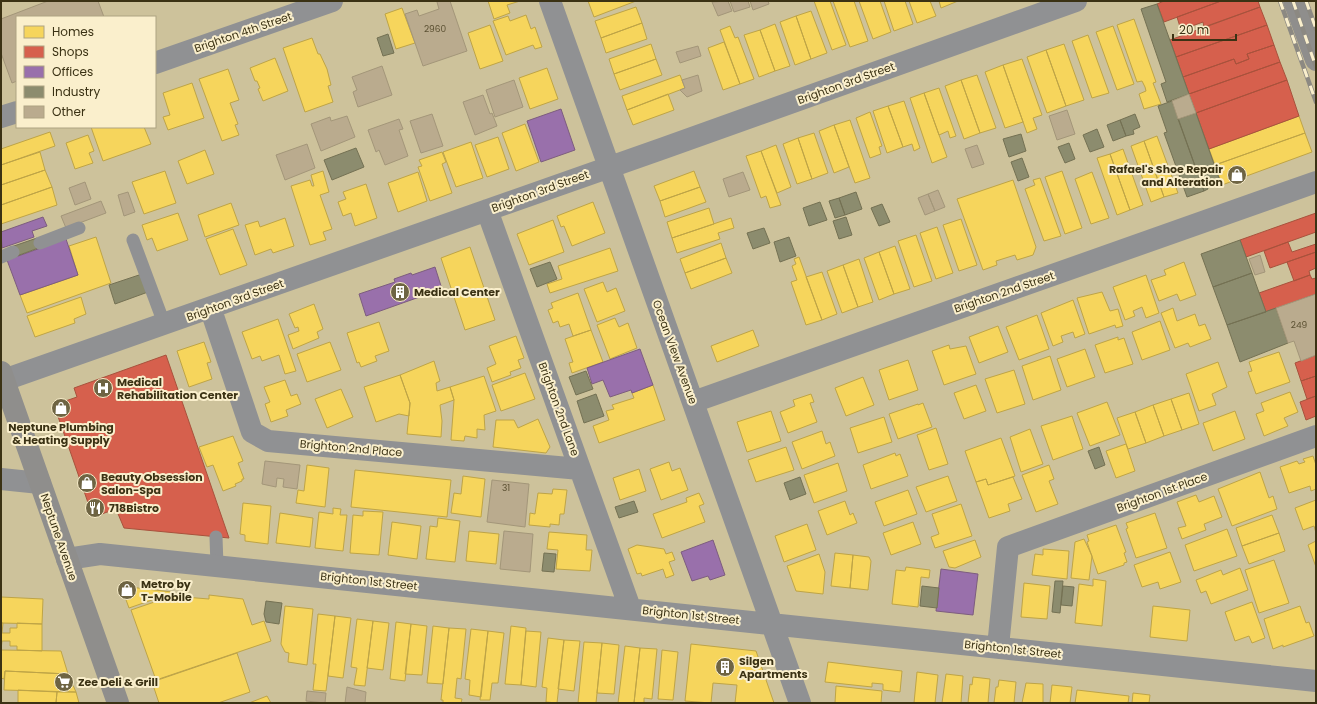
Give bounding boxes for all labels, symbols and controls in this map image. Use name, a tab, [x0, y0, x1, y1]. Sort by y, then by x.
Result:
street label: Brighton 4th Street	[192, 8, 294, 56]
legend	[16, 16, 156, 128]
scale bar	[1173, 16, 1236, 42]
text: 20 m	[1179, 21, 1209, 38]
text: Homes	[52, 23, 94, 40]
house number: 2960	[424, 23, 446, 35]
text: Shops	[52, 43, 89, 60]
street label: Brighton 3rd Street	[795, 58, 897, 108]
text: Offices	[52, 63, 93, 80]
text: Industry	[52, 83, 101, 100]
text: Other	[52, 103, 86, 120]
place label: Rafael's Shoe Repair and Alteration	[1109, 161, 1223, 190]
shop icon: Rafael's Shoe Repair and Alteration	[1226, 164, 1248, 186]
street label: Brighton 3rd Street	[489, 166, 591, 216]
street label: Brighton 2nd Street	[952, 267, 1056, 317]
street label: Brighton 3rd Street	[184, 275, 286, 325]
building icon: Medical Center	[389, 281, 411, 303]
place label: Medical Center	[414, 284, 500, 300]
street label: Ocean View Avenue	[649, 298, 701, 406]
house number: 249	[1291, 319, 1308, 331]
street label: Brighton 2nd Lane	[535, 360, 583, 458]
place label: Medical Rehabilitation Center	[117, 374, 238, 403]
hospital icon: Medical Rehabilitation Center	[92, 377, 114, 399]
shop icon: Neptune Plumbing & Heating Supply	[50, 397, 72, 419]
place label: Neptune Plumbing & Heating Supply	[8, 419, 114, 448]
street label: Brighton 2nd Place	[299, 436, 403, 460]
street label: Brighton 1st Place	[1115, 468, 1210, 516]
place label: Beauty Obsession Salon-Spa	[101, 469, 203, 498]
shop icon: Beauty Obsession Salon-Spa	[76, 472, 98, 494]
house number: 31	[502, 482, 510, 494]
street label: Neptune Avenue	[37, 491, 81, 583]
restaurant icon: 718Bistro	[84, 497, 106, 519]
place label: 718Bistro	[109, 500, 159, 516]
street label: Brighton 1st Street	[320, 568, 418, 594]
place label: Metro by T-Mobile	[141, 576, 192, 605]
shop icon: Metro by T-Mobile	[116, 579, 138, 601]
street label: Brighton 1st Street	[642, 602, 740, 628]
street label: Brighton 1st Street	[964, 636, 1062, 662]
place label: Silgen Apartments	[739, 653, 808, 682]
building icon: Silgen Apartments	[714, 656, 736, 678]
supermarket icon: Zee Deli & Grill	[53, 671, 75, 693]
place label: Zee Deli & Grill	[78, 674, 158, 690]

